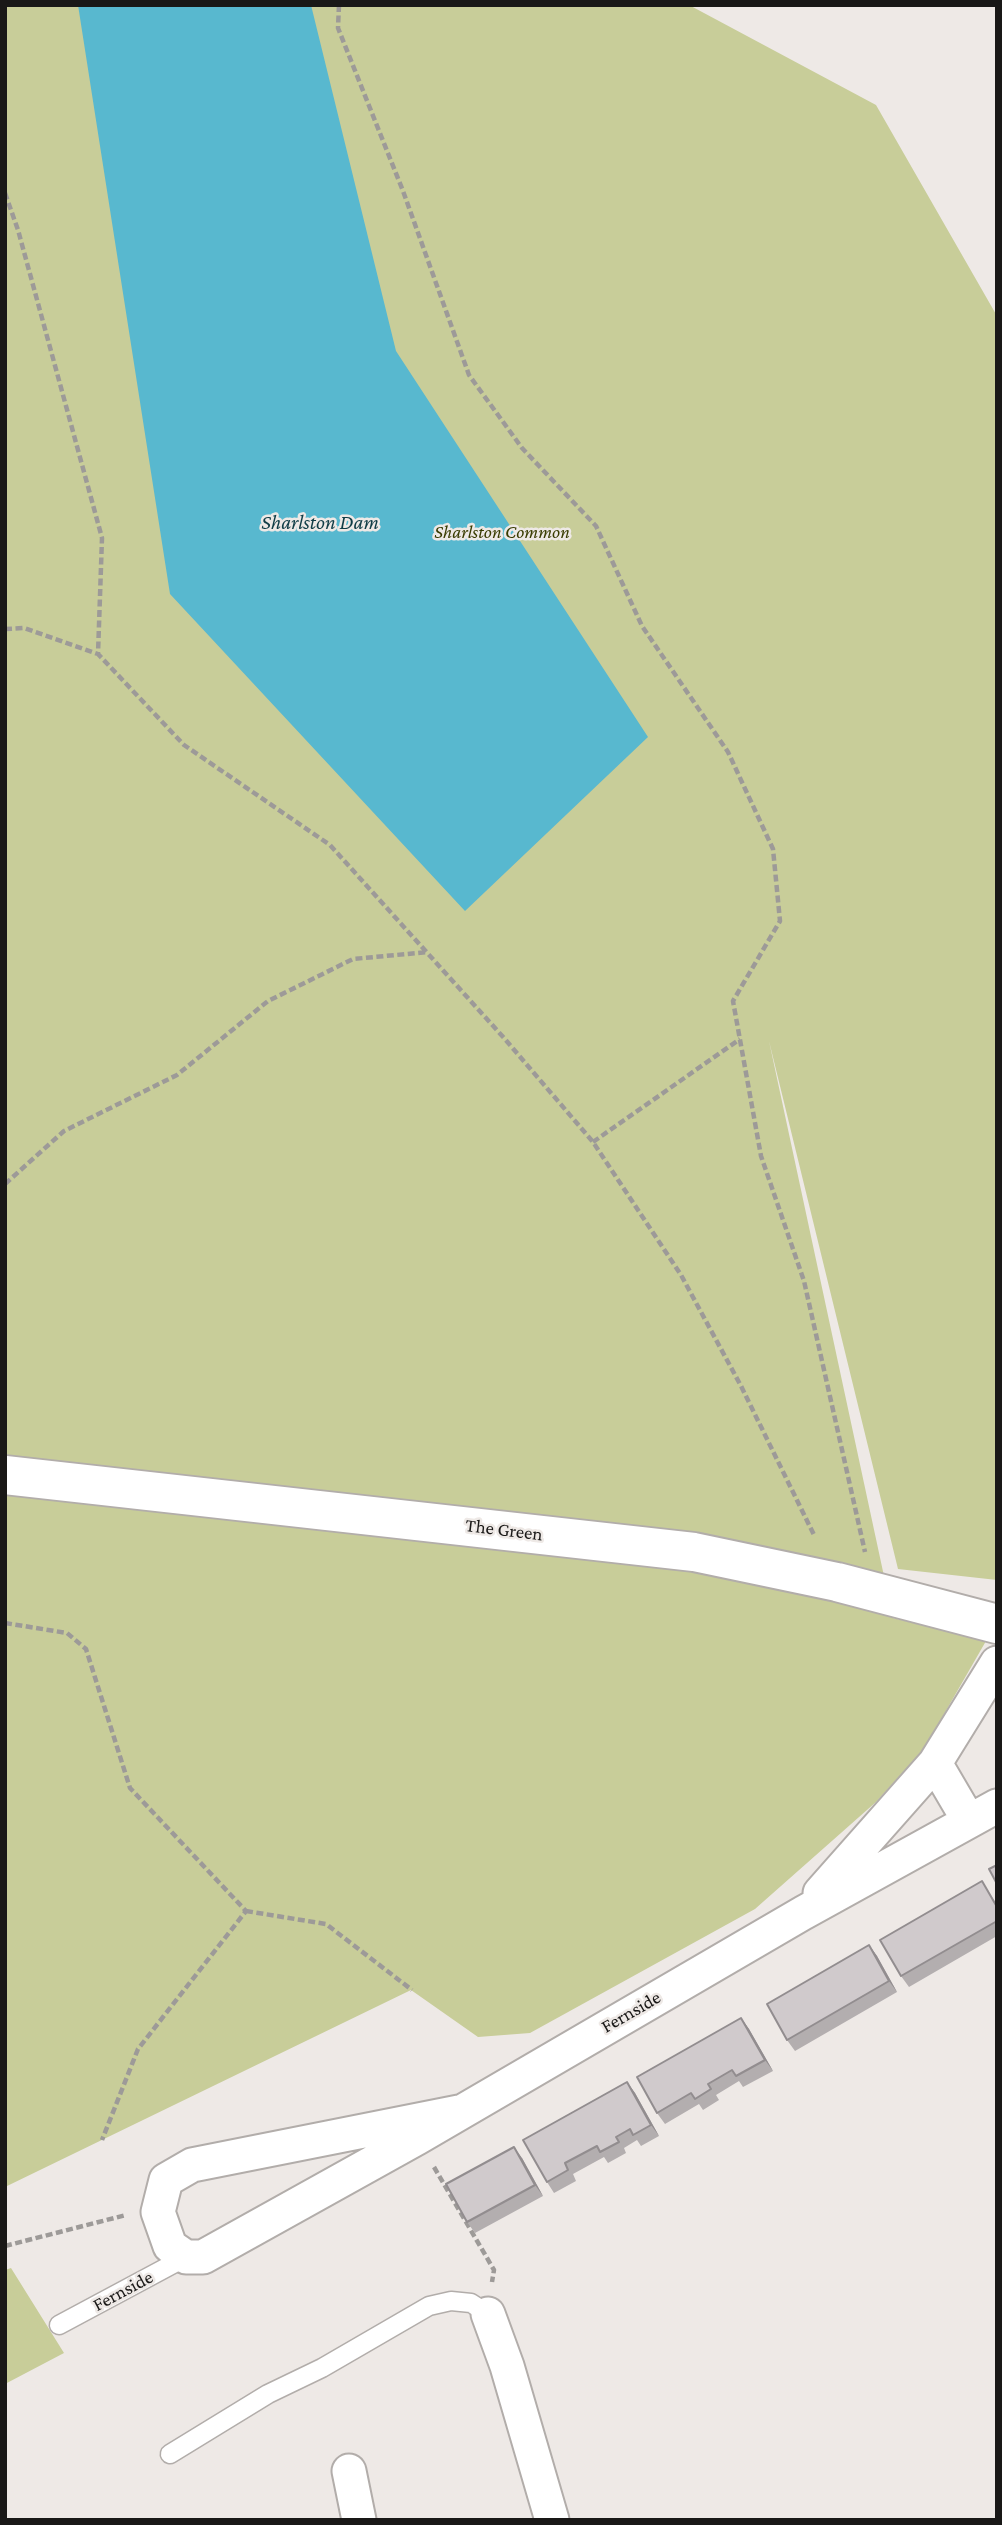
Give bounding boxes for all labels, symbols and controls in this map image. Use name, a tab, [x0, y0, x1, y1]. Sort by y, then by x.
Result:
water label: Sharlston Dam	[261, 510, 379, 536]
park label: Sharlston Common	[434, 521, 570, 543]
street label: The Green	[464, 1514, 544, 1546]
street label: Fernside	[597, 1986, 665, 2038]
street label: Fernside	[89, 2266, 157, 2316]

